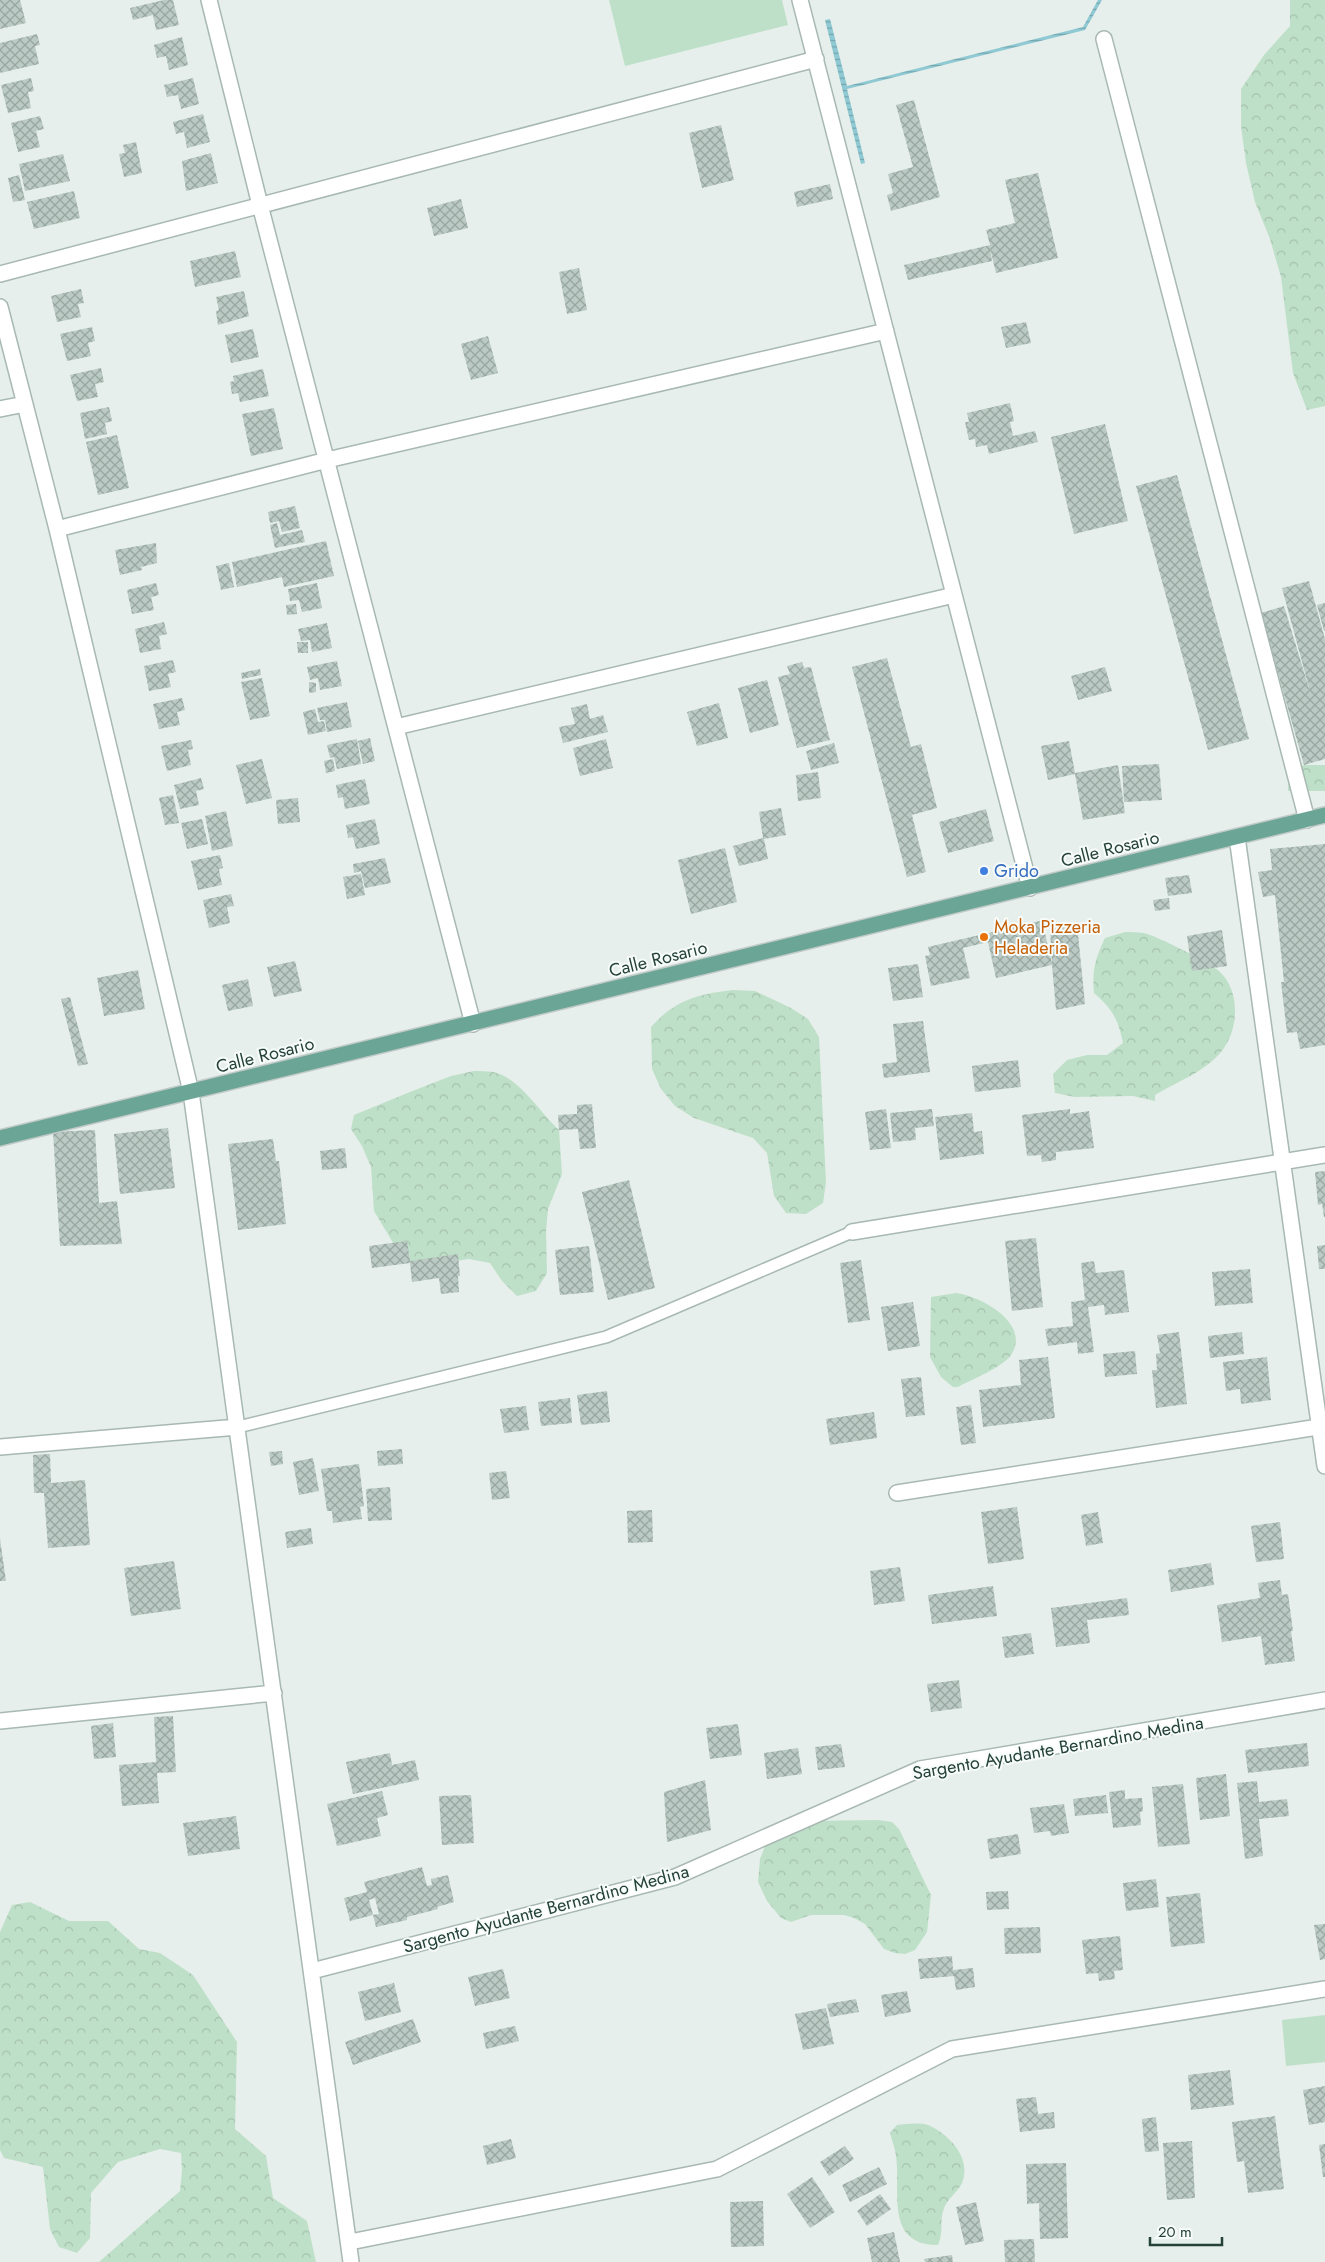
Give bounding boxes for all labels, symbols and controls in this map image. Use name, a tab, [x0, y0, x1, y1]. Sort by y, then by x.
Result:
street label: Calle Rosario	[1058, 824, 1162, 874]
place label: Grido	[994, 858, 1039, 884]
marker: Grido	[978, 865, 990, 877]
place label: Moka Pizzeria Heladeria	[994, 914, 1101, 961]
marker: Moka Pizzeria Heladeria	[978, 931, 990, 943]
street label: Calle Rosario	[606, 934, 710, 984]
street label: Calle Rosario	[213, 1030, 317, 1080]
street label: Sargento Ayudante Bernardino Medina	[911, 1710, 1205, 1786]
street label: Sargento Ayudante Bernardino Medina	[400, 1858, 692, 1960]
scale bar	[1150, 2214, 1222, 2246]
text: 20 m	[1158, 2221, 1192, 2243]

